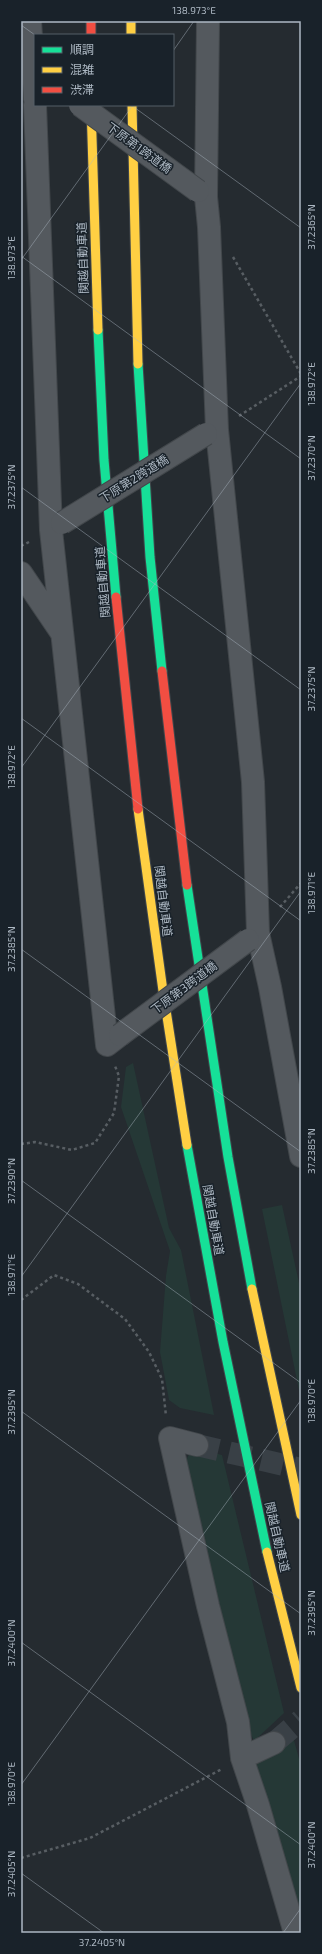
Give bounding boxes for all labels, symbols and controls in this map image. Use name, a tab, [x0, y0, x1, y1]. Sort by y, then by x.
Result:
text: 138.973°E	[172, 4, 216, 16]
legend	[34, 34, 174, 106]
text: 順調	[70, 42, 94, 56]
text: 混雑	[70, 62, 94, 76]
text: 渋滞	[70, 82, 94, 96]
street label: 下原第1跨道橋	[104, 119, 175, 175]
text: 37.2365°N	[305, 204, 317, 250]
street label: 関越自動車道	[74, 222, 90, 294]
text: 138.973°E	[5, 236, 17, 280]
text: 138.972°E	[305, 362, 317, 406]
text: 37.2370°N	[305, 435, 317, 481]
street label: 下原第2跨道橋	[96, 451, 171, 505]
text: 37.2375°N	[5, 465, 17, 509]
street label: 関越自動車道	[92, 546, 112, 619]
text: 37.2375°N	[305, 667, 317, 711]
text: 138.972°E	[5, 745, 17, 789]
street label: 関越自動車道	[153, 864, 175, 937]
text: 138.971°E	[305, 872, 317, 914]
text: 37.2385°N	[5, 926, 17, 972]
street label: 下原第3跨道橋	[148, 958, 219, 1016]
text: 37.2385°N	[305, 1128, 317, 1174]
text: 37.2390°N	[5, 1158, 17, 1204]
street label: 関越自動車道	[201, 1183, 227, 1257]
text: 138.971°E	[5, 1254, 17, 1296]
text: 138.970°E	[305, 1379, 317, 1423]
text: 37.2395°N	[5, 1389, 17, 1435]
street label: 関越自動車道	[263, 1500, 293, 1573]
text: 37.2395°N	[305, 1590, 317, 1636]
text: 37.2400°N	[5, 1619, 17, 1667]
text: 138.970°E	[5, 1762, 17, 1806]
text: 37.2400°N	[305, 1821, 317, 1869]
text: 37.2405°N	[5, 1851, 17, 1897]
text: 37.2405°N	[79, 1936, 125, 1948]

